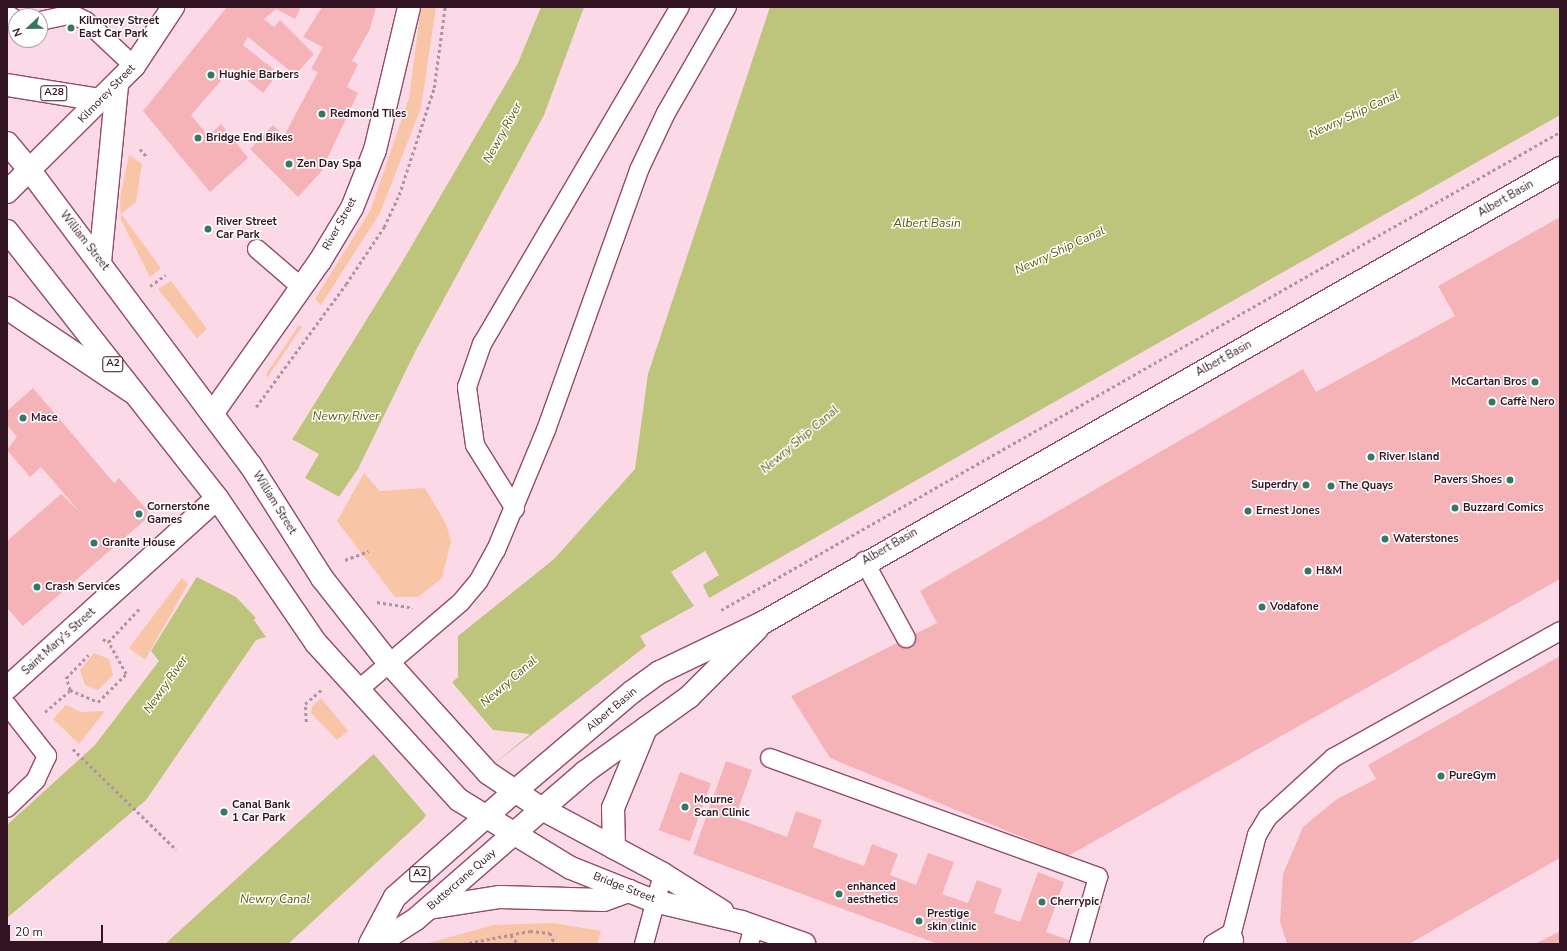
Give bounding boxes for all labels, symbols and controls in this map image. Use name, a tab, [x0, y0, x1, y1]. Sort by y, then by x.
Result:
north arrow	[8, 8, 48, 48]
place label: Kilmorey Street East Car Park	[79, 15, 159, 41]
marker: Kilmorey Street East Car Park	[66, 23, 76, 33]
text: N	[9, 26, 26, 39]
street label: Kilmorey Street	[76, 62, 138, 126]
place label: Hughie Barbers	[219, 68, 299, 82]
marker: Hughie Barbers	[206, 70, 216, 80]
road number: A28	[40, 85, 68, 101]
water label: Newry Ship Canal	[1307, 88, 1401, 142]
water label: Newry River	[481, 100, 525, 166]
place label: Redmond Tiles	[330, 107, 406, 121]
marker: Redmond Tiles	[317, 109, 327, 119]
place label: Bridge End Bikes	[206, 131, 293, 145]
marker: Bridge End Bikes	[193, 133, 203, 143]
place label: Zen Day Spa	[297, 157, 362, 171]
marker: Zen Day Spa	[284, 159, 294, 169]
street label: Albert Basin	[1476, 178, 1536, 220]
street label: River Street	[320, 195, 360, 253]
street label: William Street	[57, 209, 111, 273]
place label: River Street Car Park	[216, 216, 277, 242]
water label: Albert Basin	[893, 217, 961, 231]
marker: River Street Car Park	[203, 224, 213, 234]
water label: Newry Ship Canal	[1013, 224, 1107, 278]
street label: Albert Basin	[1194, 338, 1254, 380]
road number: A2	[102, 356, 124, 372]
place label: McCartan Bros	[1451, 375, 1527, 389]
marker: McCartan Bros	[1530, 377, 1540, 387]
place label: Caffè Nero	[1500, 395, 1555, 409]
marker: Caffè Nero	[1487, 397, 1497, 407]
water label: Newry Ship Canal	[758, 403, 842, 477]
water label: Newry River	[313, 410, 379, 424]
place label: Mace	[31, 411, 58, 425]
marker: Mace	[18, 413, 28, 423]
place label: River Island	[1379, 450, 1439, 464]
marker: River Island	[1366, 452, 1376, 462]
street label: William Street	[249, 469, 299, 537]
place label: Pavers Shoes	[1434, 473, 1502, 487]
marker: Pavers Shoes	[1505, 475, 1515, 485]
place label: Superdry	[1251, 478, 1298, 492]
place label: The Quays	[1339, 479, 1393, 493]
marker: Superdry	[1301, 480, 1311, 490]
marker: The Quays	[1326, 481, 1336, 491]
place label: Cornerstone Games	[147, 501, 210, 527]
place label: Buzzard Comics	[1463, 501, 1544, 515]
marker: Buzzard Comics	[1450, 503, 1460, 513]
place label: Ernest Jones	[1256, 504, 1320, 518]
marker: Ernest Jones	[1243, 506, 1253, 516]
marker: Cornerstone Games	[134, 509, 144, 519]
street label: Albert Basin	[860, 526, 920, 568]
place label: Waterstones	[1393, 532, 1459, 546]
marker: Waterstones	[1380, 534, 1390, 544]
place label: Granite House	[102, 536, 175, 550]
marker: Granite House	[89, 538, 99, 548]
place label: H&M	[1316, 564, 1342, 578]
marker: H&M	[1303, 566, 1313, 576]
place label: Crash Services	[45, 580, 120, 594]
marker: Crash Services	[32, 582, 42, 592]
place label: Vodafone	[1270, 600, 1319, 614]
marker: Vodafone	[1257, 602, 1267, 612]
street label: Saint Mary's Street	[20, 606, 98, 678]
water label: Newry River	[141, 654, 191, 716]
water label: Newry Canal	[478, 654, 540, 710]
street label: Albert Basin	[584, 685, 640, 735]
place label: PureGym	[1449, 769, 1496, 783]
marker: PureGym	[1436, 771, 1446, 781]
place label: Mourne Scan Clinic	[694, 794, 750, 820]
place label: Canal Bank 1 Car Park	[232, 799, 290, 825]
marker: Mourne Scan Clinic	[679, 801, 691, 813]
marker: Canal Bank 1 Car Park	[219, 807, 229, 817]
street label: Buttercrane Quay	[425, 847, 499, 913]
road number: A2	[409, 866, 431, 882]
street label: Bridge Street	[591, 870, 657, 906]
place label: enhanced aesthetics	[847, 881, 898, 907]
marker: enhanced aesthetics	[834, 889, 844, 899]
water label: Newry Canal	[240, 893, 310, 907]
place label: Cherrypic	[1050, 895, 1099, 909]
marker: Cherrypic	[1037, 897, 1047, 907]
place label: Prestige skin clinic	[927, 908, 976, 934]
marker: Prestige skin clinic	[914, 916, 924, 926]
scale bar	[10, 917, 105, 943]
text: 20 m	[15, 924, 43, 940]

